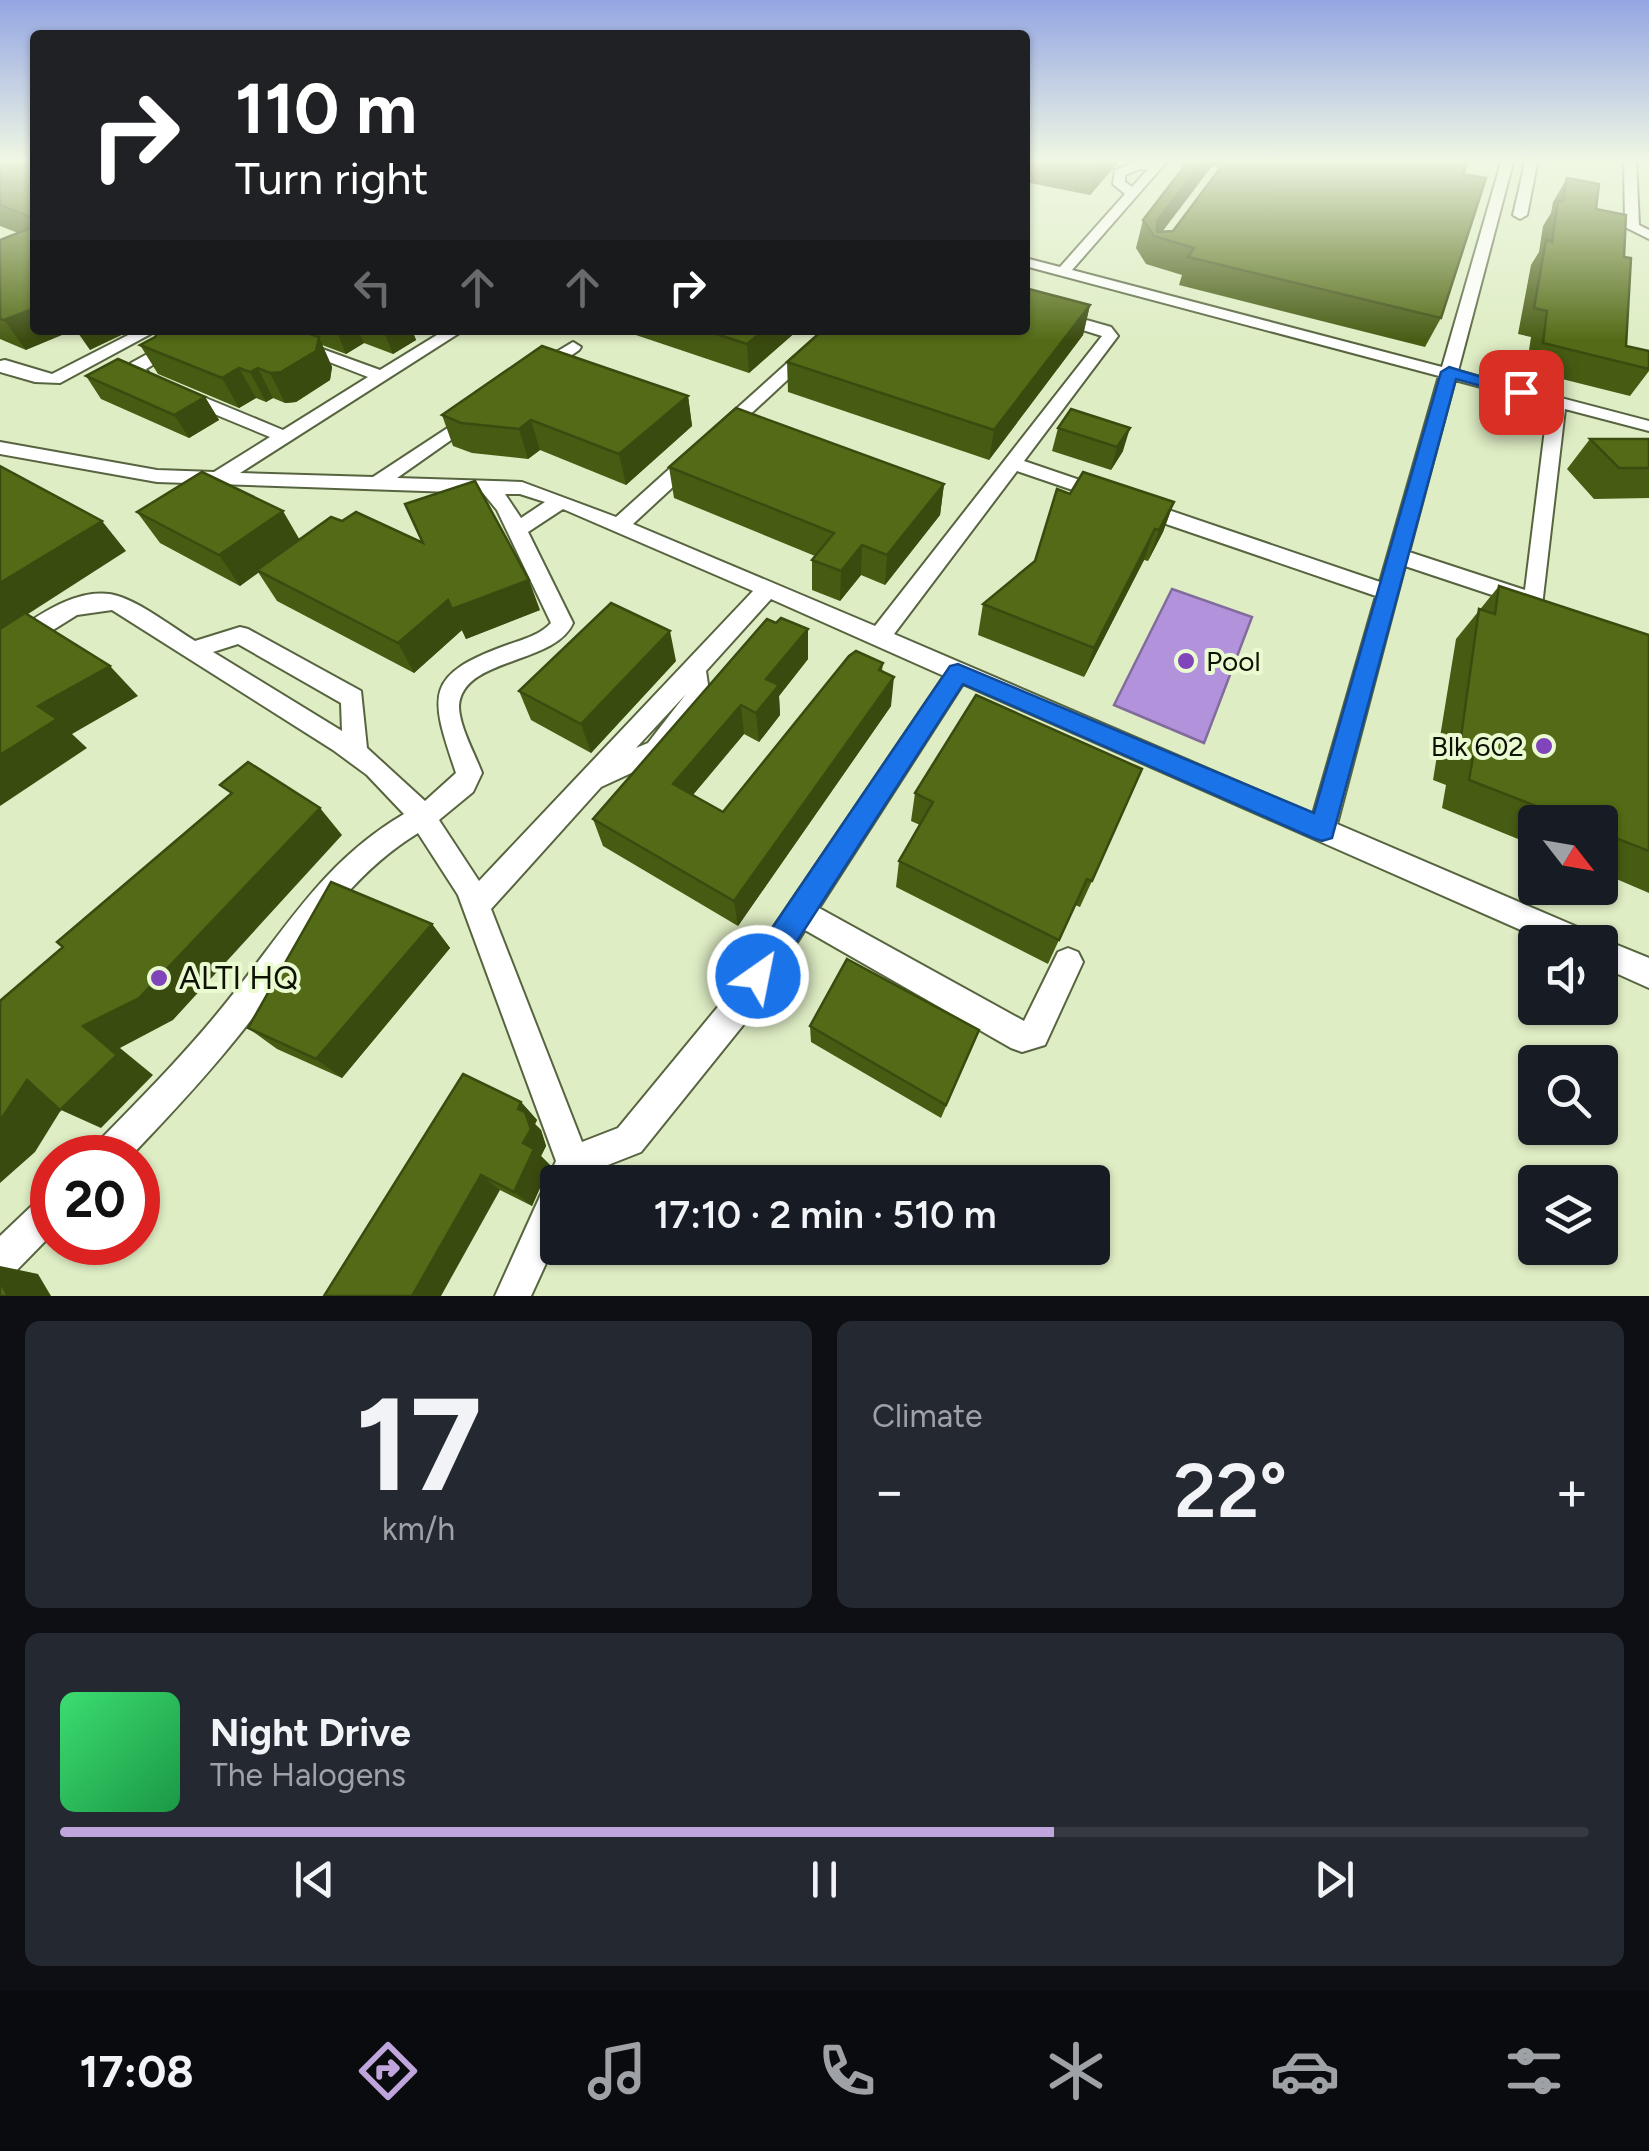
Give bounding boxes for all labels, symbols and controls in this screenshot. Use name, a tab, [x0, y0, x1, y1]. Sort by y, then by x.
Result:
text: 110 m	[235, 66, 417, 151]
icon: right	[70, 70, 200, 200]
text: Turn right	[235, 151, 428, 205]
icon: left	[345, 260, 400, 315]
icon: ahead	[450, 260, 505, 315]
icon: ahead	[555, 260, 610, 315]
icon: right	[660, 260, 715, 315]
pin	[1479, 350, 1564, 435]
icon: arrive	[1494, 365, 1549, 420]
place label: Pool	[1206, 644, 1261, 678]
marker: Pool	[1175, 650, 1197, 672]
place label: Blk 602	[1431, 729, 1524, 763]
marker: Blk 602	[1533, 735, 1555, 757]
north arrow	[1518, 805, 1618, 905]
map controls	[1518, 805, 1618, 1265]
position arrow	[706, 924, 810, 1028]
button: sound	[1518, 925, 1618, 1025]
place label: ALTI HQ	[179, 959, 298, 997]
marker: ALTI HQ	[148, 967, 170, 989]
button: search	[1518, 1045, 1618, 1145]
speed limit sign: 20	[30, 1135, 160, 1265]
button: layers	[1518, 1165, 1618, 1265]
text: 17:10 · 2 min · 510 m	[653, 1192, 997, 1238]
text: 17	[355, 1367, 482, 1523]
text: Climate	[872, 1397, 983, 1435]
text: 22°	[1174, 1446, 1287, 1536]
text: −	[872, 1458, 906, 1524]
text: +	[1555, 1458, 1589, 1524]
text: km/h	[382, 1510, 455, 1548]
text: Night Drive	[210, 1710, 411, 1756]
text: The Halogens	[210, 1756, 406, 1794]
icon: previous	[287, 1852, 342, 1907]
icon: pause	[797, 1852, 852, 1907]
icon: next	[1307, 1852, 1362, 1907]
icon: directions	[353, 2036, 423, 2106]
icon: music	[582, 2036, 652, 2106]
icon: phone	[812, 2036, 882, 2106]
icon: climate	[1041, 2036, 1111, 2106]
icon: car	[1270, 2036, 1340, 2106]
icon: filters	[1499, 2036, 1569, 2106]
text: 17:08	[80, 2044, 194, 2098]

